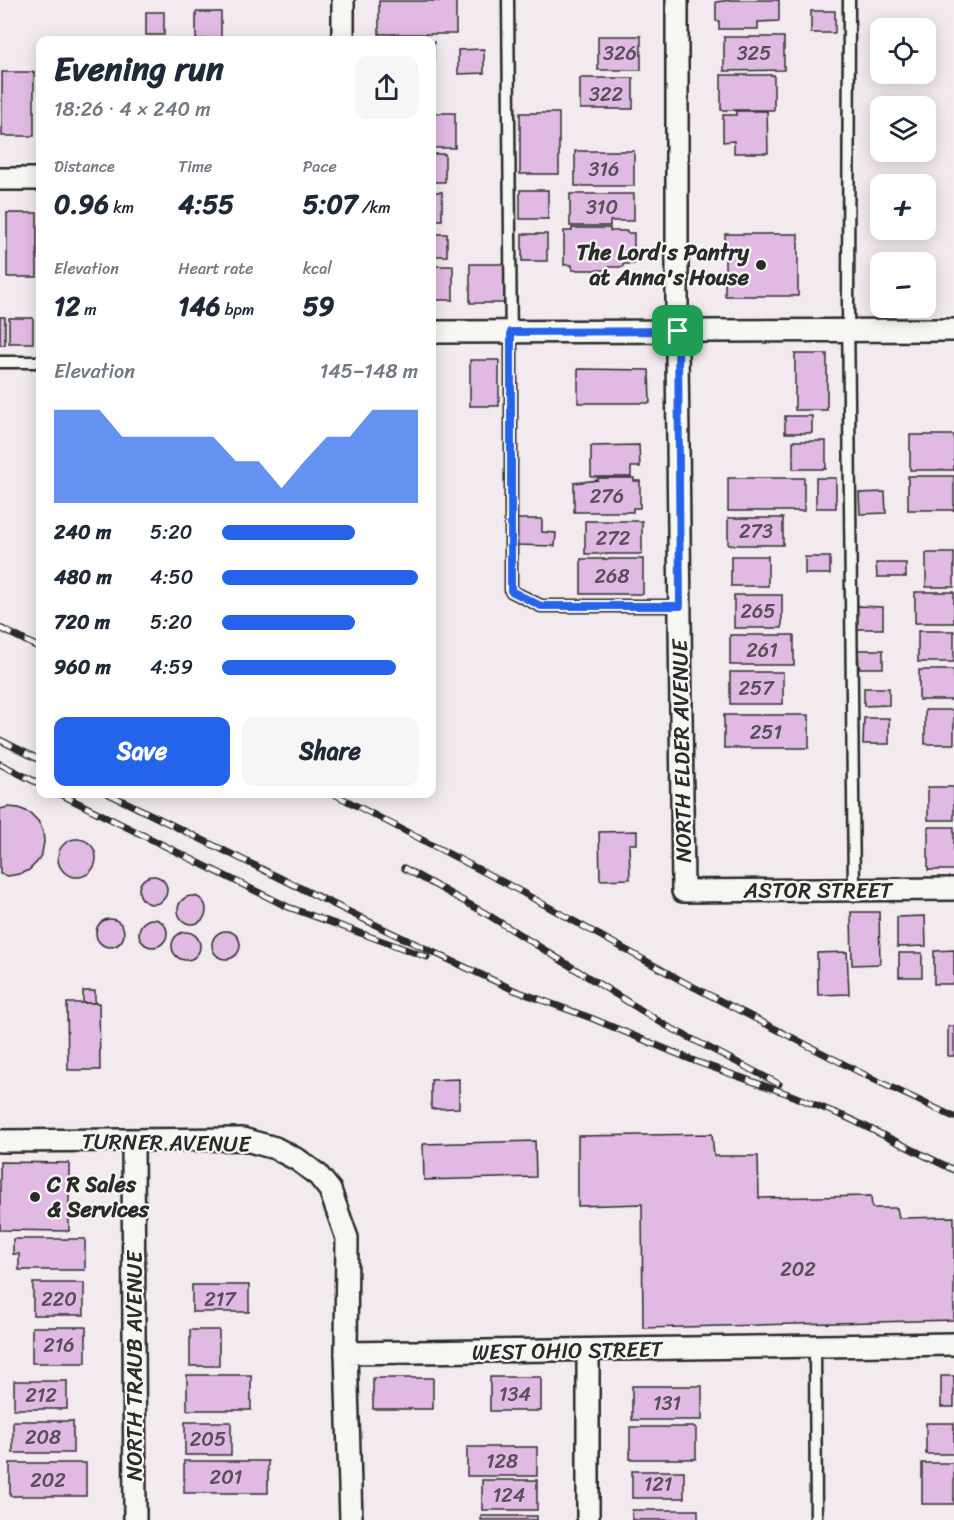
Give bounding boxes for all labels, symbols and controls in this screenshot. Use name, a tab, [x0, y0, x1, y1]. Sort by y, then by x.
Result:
map controls	[870, 18, 936, 318]
button: locate	[870, 18, 936, 84]
house number: 326	[603, 36, 637, 71]
house number: 325	[737, 36, 771, 71]
text: Evening run	[54, 40, 224, 98]
button: share	[355, 56, 418, 119]
house number: 322	[589, 77, 623, 112]
text: 18:26 · 4 × 240 m	[54, 92, 211, 127]
button: layers	[870, 96, 936, 162]
text: Distance	[54, 152, 115, 181]
text: Time	[178, 152, 212, 181]
text: Pace	[303, 152, 337, 181]
house number: 316	[589, 152, 619, 187]
button: +	[870, 174, 936, 240]
text: 0.96	[54, 181, 109, 227]
text: 4:55	[178, 181, 234, 227]
text: 5:07	[303, 181, 358, 227]
house number: 310	[586, 190, 618, 225]
text: km	[109, 193, 134, 222]
text: /km	[358, 193, 391, 222]
place label: The Lord's Pantry at Anna's House	[577, 233, 750, 297]
button: −	[870, 252, 936, 318]
text: Elevation	[54, 254, 119, 283]
text: Heart rate	[178, 254, 253, 283]
text: kcal	[303, 254, 332, 283]
marker: The Lord's Pantry at Anna's House	[754, 258, 768, 272]
text: 12	[54, 283, 80, 329]
text: 146	[178, 283, 221, 329]
text: 59	[303, 283, 335, 329]
text: m	[80, 295, 97, 324]
text: bpm	[221, 295, 254, 324]
pin	[652, 305, 703, 356]
icon: arrive	[661, 314, 694, 347]
text: Elevation	[54, 354, 135, 389]
text: 145–148 m	[320, 354, 418, 389]
house number: 276	[590, 479, 624, 514]
house number: 273	[739, 514, 773, 549]
text: 240 m	[54, 515, 111, 550]
text: 5:20	[150, 515, 192, 550]
house number: 272	[596, 521, 631, 556]
house number: 268	[595, 559, 629, 594]
text: 480 m	[54, 560, 112, 595]
text: 4:50	[150, 560, 193, 595]
house number: 265	[740, 594, 776, 629]
text: 720 m	[54, 605, 110, 640]
text: 5:20	[150, 605, 192, 640]
house number: 261	[746, 633, 778, 668]
street label: NORTH ELDER AVENUE	[660, 637, 703, 863]
text: 960 m	[54, 650, 111, 685]
text: 4:59	[150, 650, 193, 685]
house number: 257	[738, 671, 775, 706]
house number: 251	[750, 715, 782, 750]
button: Save	[54, 717, 230, 786]
button: Share	[242, 717, 418, 786]
street label: ASTOR STREET	[743, 871, 894, 910]
street label: TURNER AVENUE	[81, 1122, 252, 1163]
place label: C R Sales & Services	[46, 1165, 150, 1229]
marker: C R Sales & Services	[28, 1190, 42, 1204]
street label: NORTH TRAUB AVENUE	[115, 1249, 154, 1481]
house number: 202	[780, 1252, 816, 1287]
house number: 220	[41, 1282, 77, 1317]
house number: 217	[204, 1282, 237, 1317]
house number: 216	[43, 1328, 75, 1363]
street label: WEST OHIO STREET	[471, 1329, 664, 1372]
house number: 134	[499, 1377, 531, 1412]
house number: 212	[25, 1378, 57, 1413]
house number: 131	[653, 1386, 681, 1421]
house number: 208	[25, 1420, 61, 1455]
house number: 205	[190, 1422, 226, 1457]
house number: 128	[486, 1444, 518, 1479]
house number: 201	[210, 1460, 242, 1495]
house number: 202	[30, 1463, 66, 1498]
house number: 121	[644, 1467, 672, 1502]
house number: 124	[493, 1478, 525, 1513]

